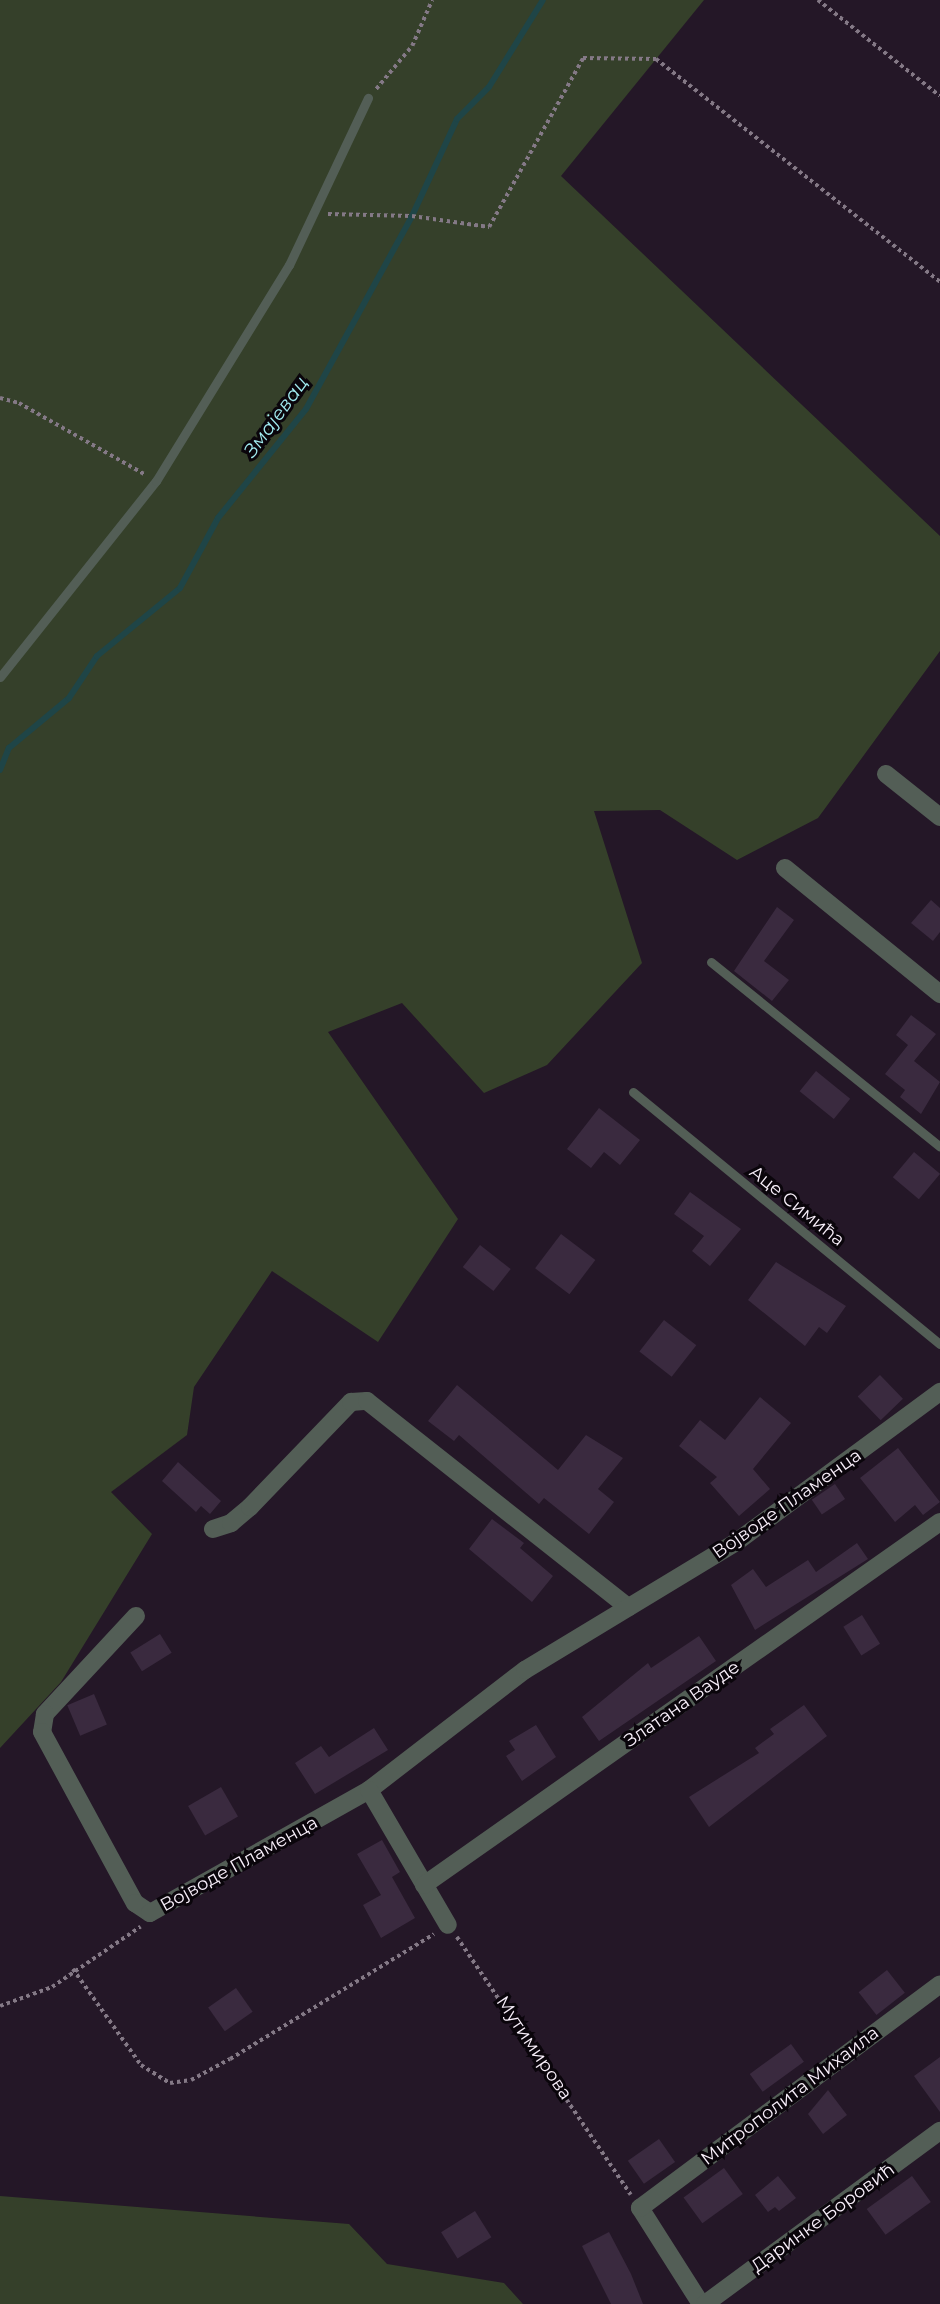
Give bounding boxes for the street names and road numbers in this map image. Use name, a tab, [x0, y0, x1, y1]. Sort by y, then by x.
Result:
street label: Аце Симића	[745, 1161, 849, 1251]
street label: Војводе Пламенца	[708, 1444, 866, 1564]
street label: Златана Вауде	[620, 1656, 744, 1752]
street label: Војводе Пламенца	[156, 1812, 322, 1916]
street label: Мутимирова	[491, 1992, 577, 2104]
street label: Митрополита Михаила	[697, 2022, 883, 2170]
street label: Даринке Боровић	[747, 2159, 899, 2277]

